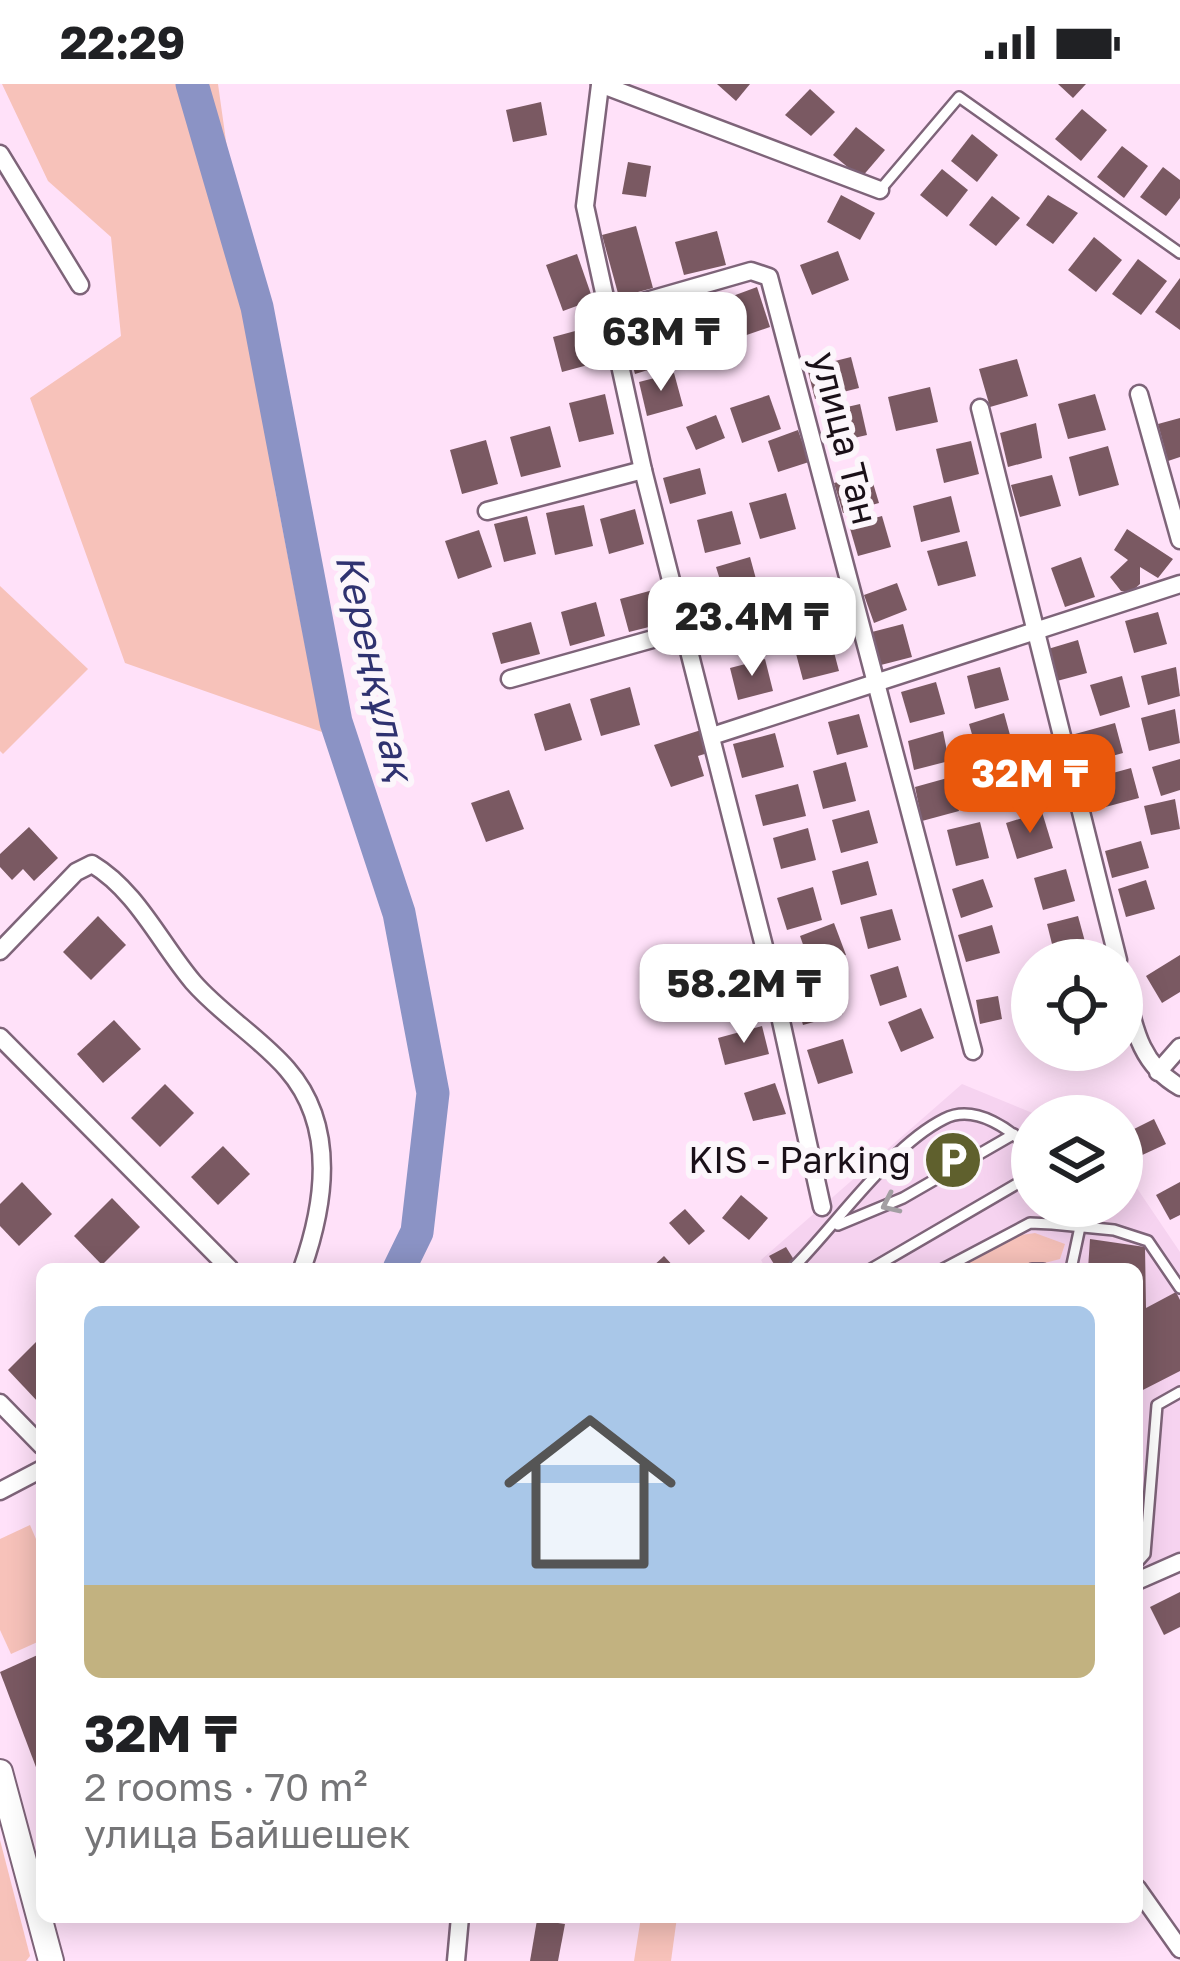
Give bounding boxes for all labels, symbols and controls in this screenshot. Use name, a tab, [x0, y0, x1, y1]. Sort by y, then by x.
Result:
text: 22:29	[60, 15, 185, 69]
pin: 63M ₸	[577, 292, 745, 394]
text: 63M ₸	[602, 307, 720, 354]
street label: улица Тан	[803, 347, 888, 528]
water label: Кереңқұлақ	[327, 549, 425, 789]
pin: 23.4M ₸	[641, 577, 863, 679]
text: 23.4M ₸	[675, 592, 829, 639]
pin: 32M ₸	[946, 734, 1114, 836]
text: 32M ₸	[971, 749, 1089, 796]
map controls	[1011, 939, 1143, 1227]
button: locate	[1011, 939, 1143, 1071]
pin: 58.2M ₸	[633, 944, 855, 1046]
text: 58.2M ₸	[667, 959, 821, 1006]
button: layers	[1011, 1095, 1143, 1227]
parking icon: KIS - Parking	[922, 1129, 984, 1191]
place label: KIS - Parking	[688, 1138, 911, 1181]
one-way arrow	[881, 1190, 902, 1213]
icon: home	[482, 1384, 698, 1600]
text: 32M ₸	[84, 1702, 238, 1763]
text: 2 rooms · 70 m²	[84, 1763, 368, 1810]
text: улица Байшешек	[84, 1810, 411, 1857]

